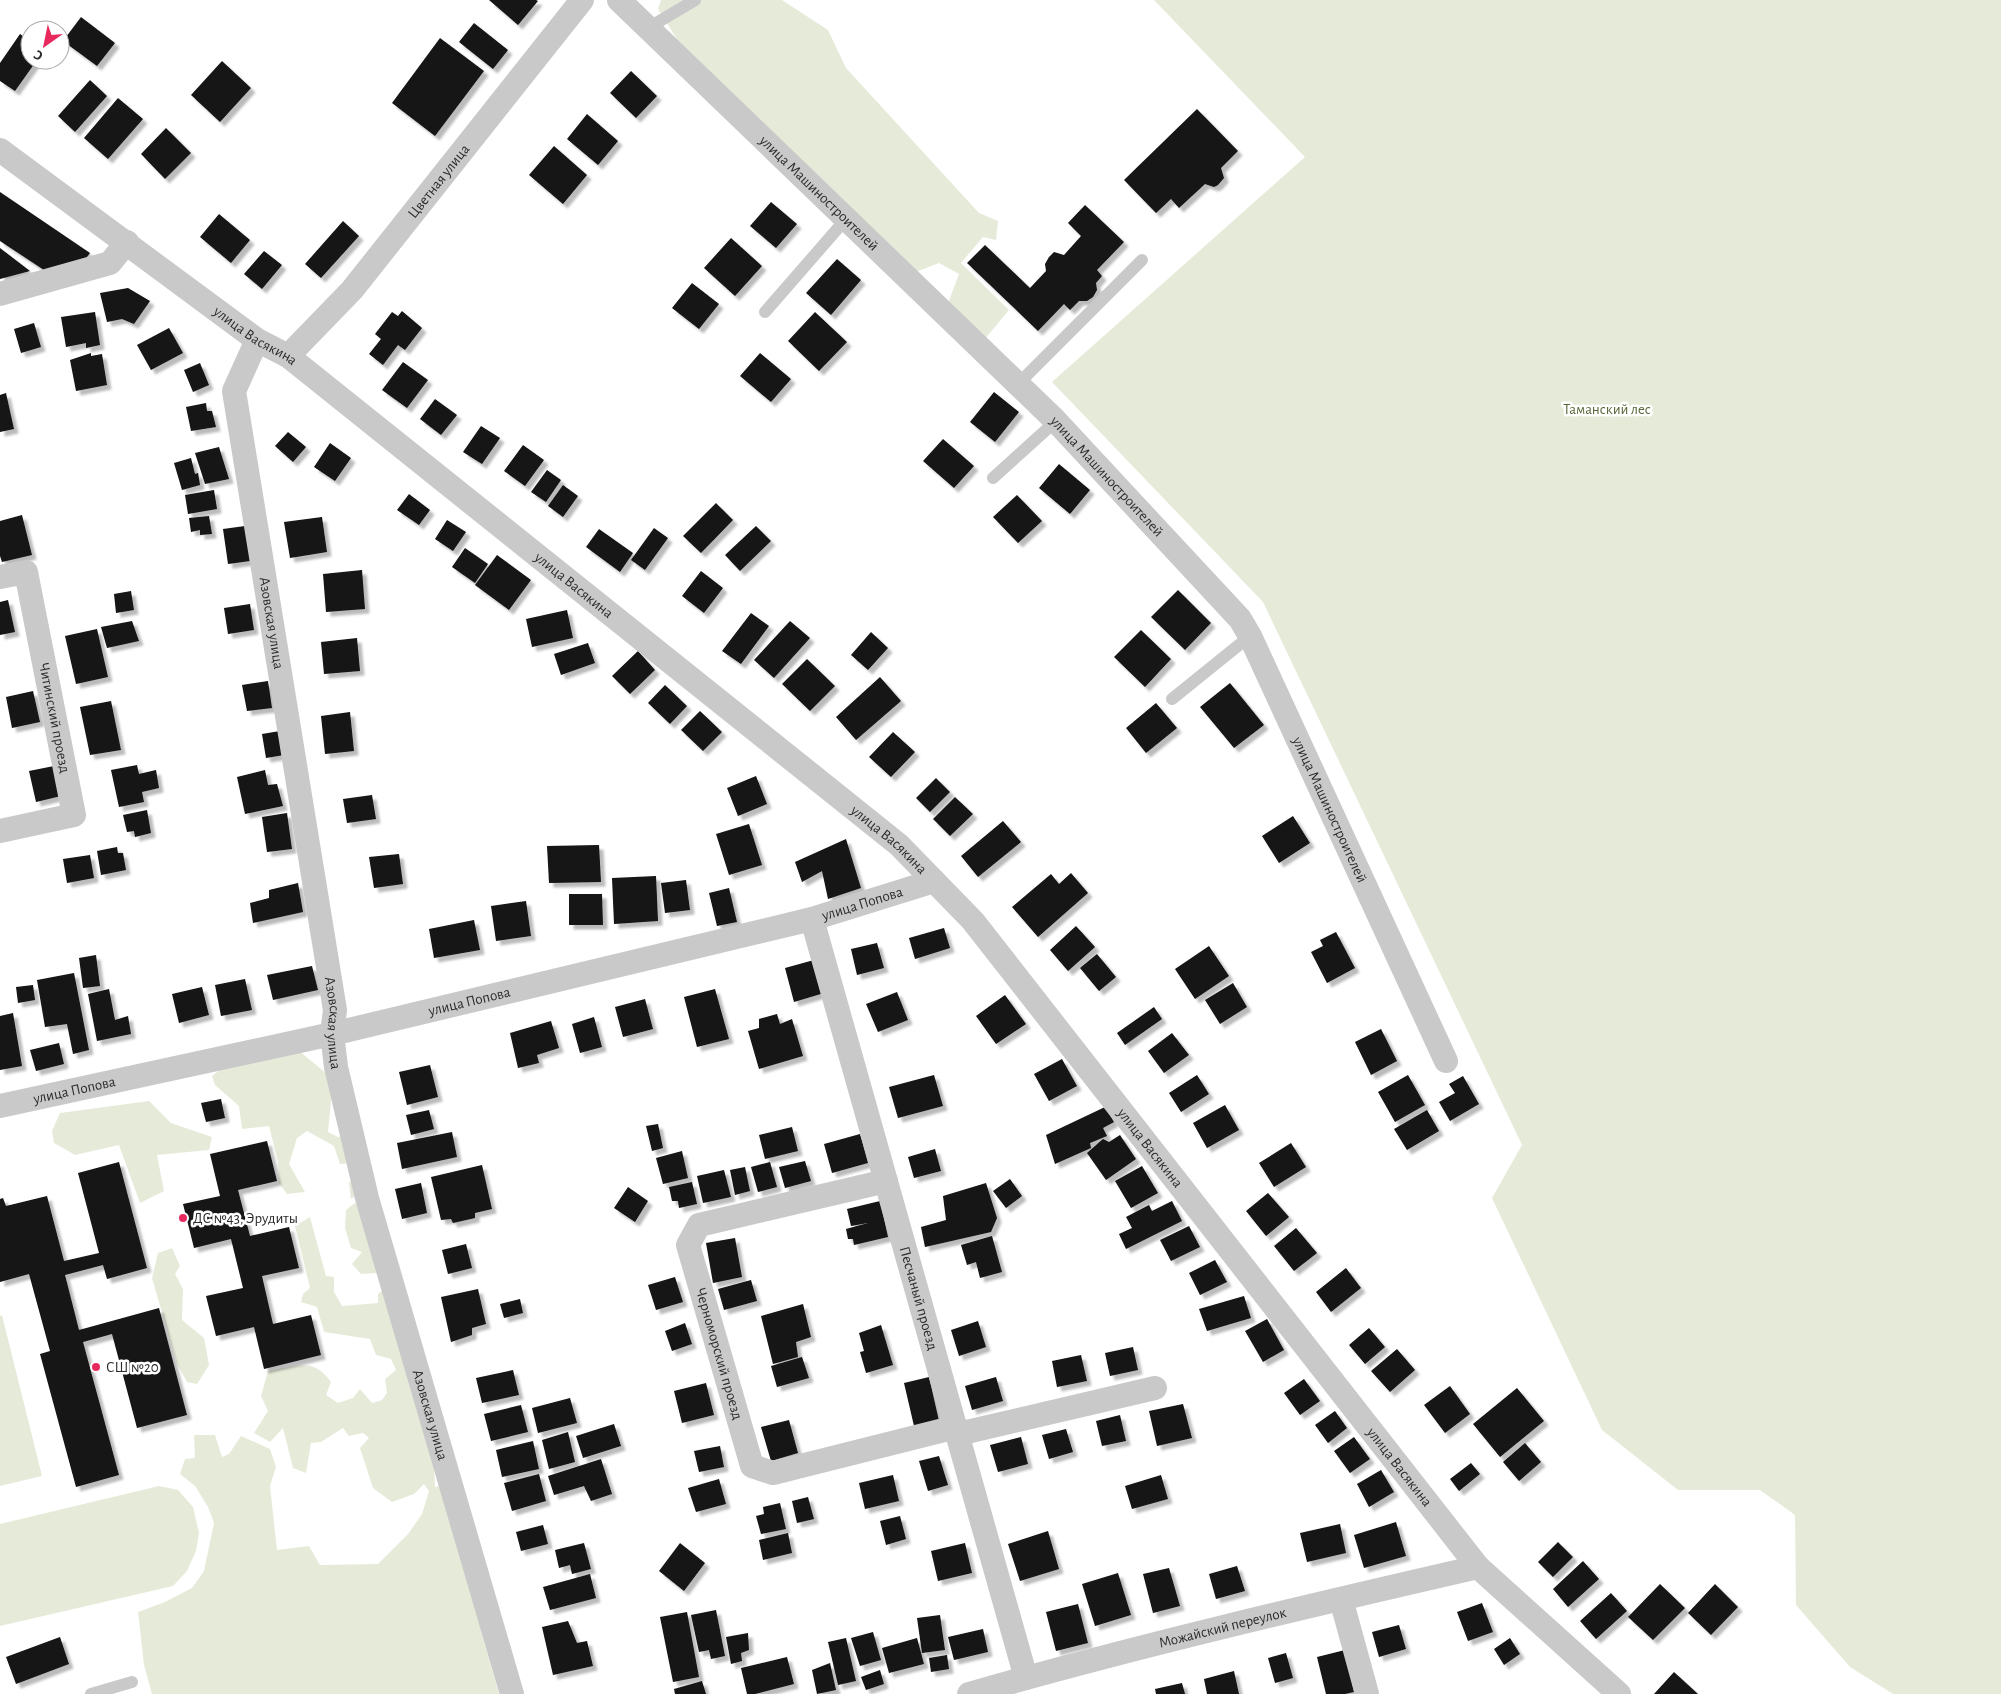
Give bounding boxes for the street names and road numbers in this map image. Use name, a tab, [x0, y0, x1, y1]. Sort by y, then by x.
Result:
street label: улица Машиностроителей	[756, 132, 882, 253]
street label: Цветная улица	[405, 141, 472, 221]
street label: улица Васякина	[210, 303, 300, 368]
street label: улица Машиностроителей	[1047, 412, 1167, 539]
street label: улица Васякина	[531, 549, 616, 621]
street label: Азовская улица	[257, 576, 287, 670]
street label: Читинский проезд	[37, 661, 73, 774]
street label: улица Машиностроителей	[1290, 733, 1370, 885]
street label: улица Васякина	[847, 802, 930, 877]
street label: улица Попова	[819, 884, 905, 923]
street label: Азовская улица	[322, 975, 344, 1070]
street label: улица Попова	[426, 984, 512, 1018]
street label: улица Попова	[31, 1074, 117, 1106]
street label: улица Васякина	[1114, 1105, 1186, 1190]
street label: Песчаный проезд	[897, 1245, 941, 1352]
street label: Черноморский проезд	[693, 1286, 746, 1421]
street label: Азовская улица	[410, 1368, 451, 1462]
street label: улица Васякина	[1364, 1424, 1435, 1509]
street label: Можайский переулок	[1157, 1605, 1288, 1650]

